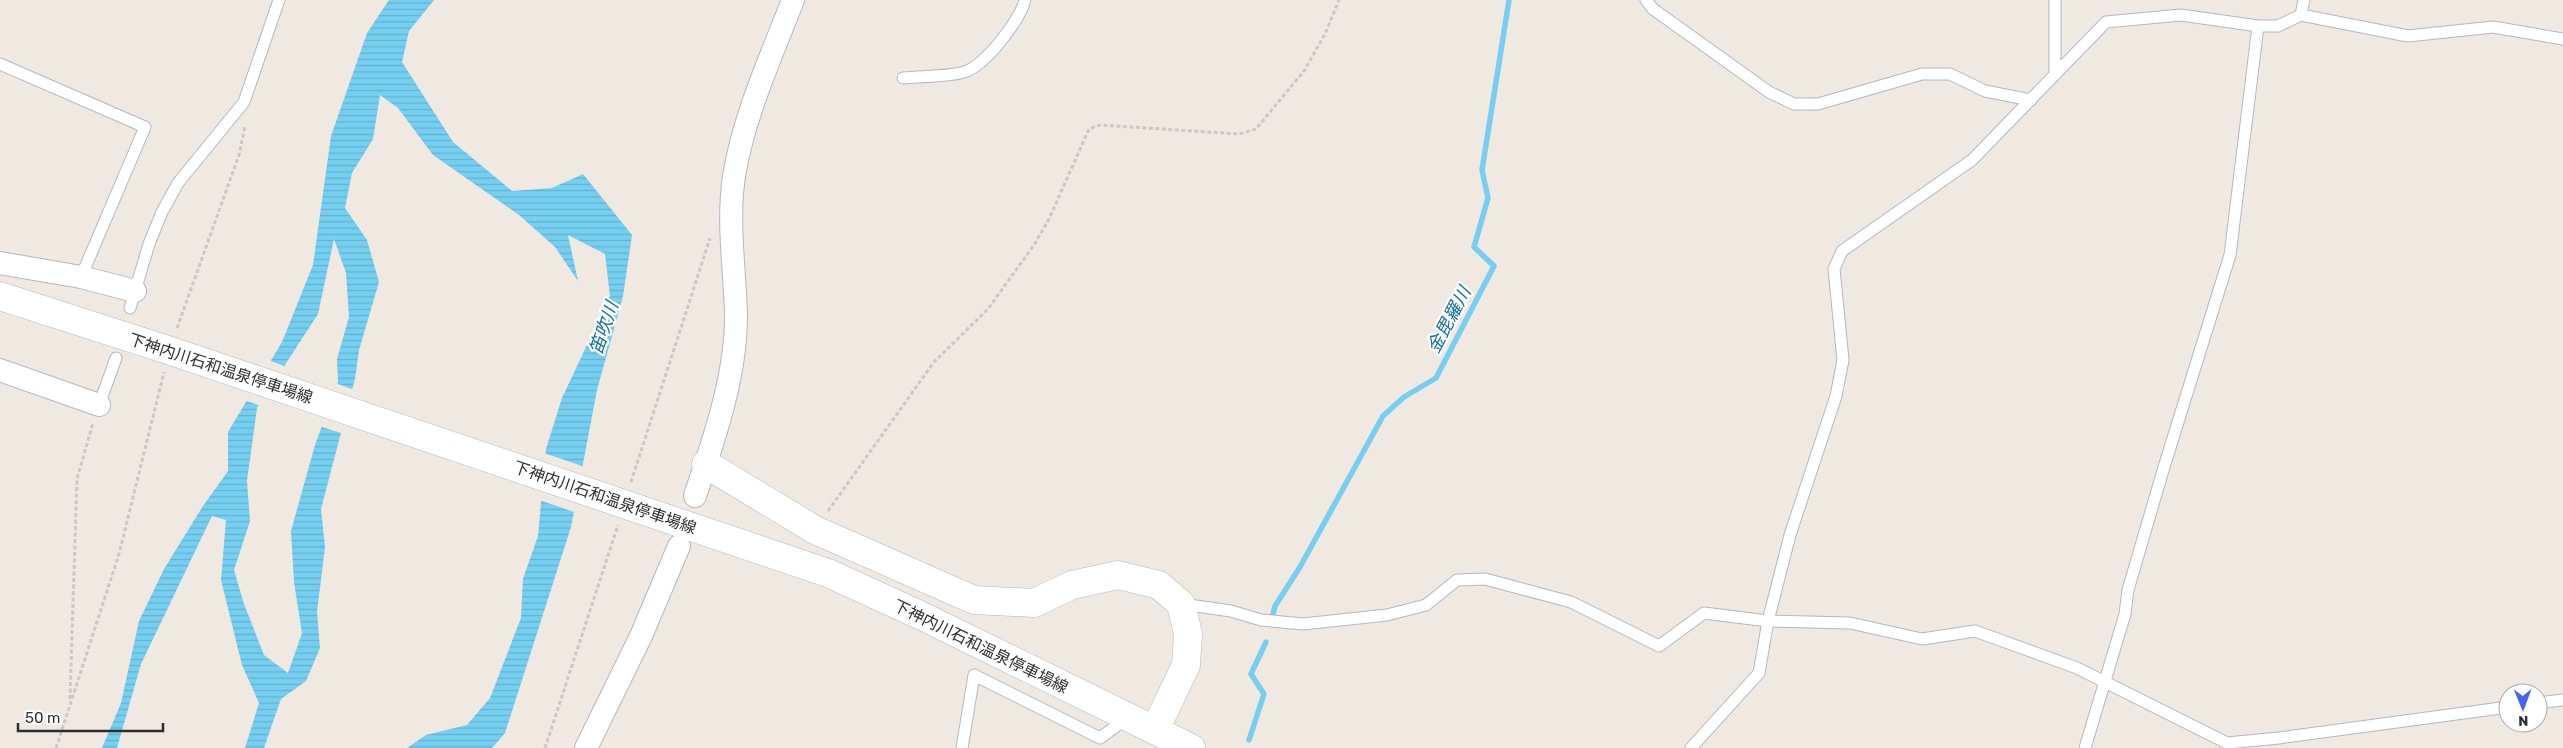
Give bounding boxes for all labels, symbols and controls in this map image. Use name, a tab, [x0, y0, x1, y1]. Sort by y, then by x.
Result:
water label: 金毘羅川	[1422, 281, 1477, 357]
water label: 笛吹川	[585, 297, 624, 357]
street label: 下神内川石和温泉停車場線	[127, 330, 315, 407]
street label: 下神内川石和温泉停車場線	[511, 457, 699, 538]
street label: 下神内川石和温泉停車場線	[890, 596, 1071, 697]
north arrow	[2498, 683, 2548, 733]
scale bar	[18, 700, 162, 732]
text: 50 m	[25, 709, 60, 727]
text: N	[2518, 712, 2528, 729]

